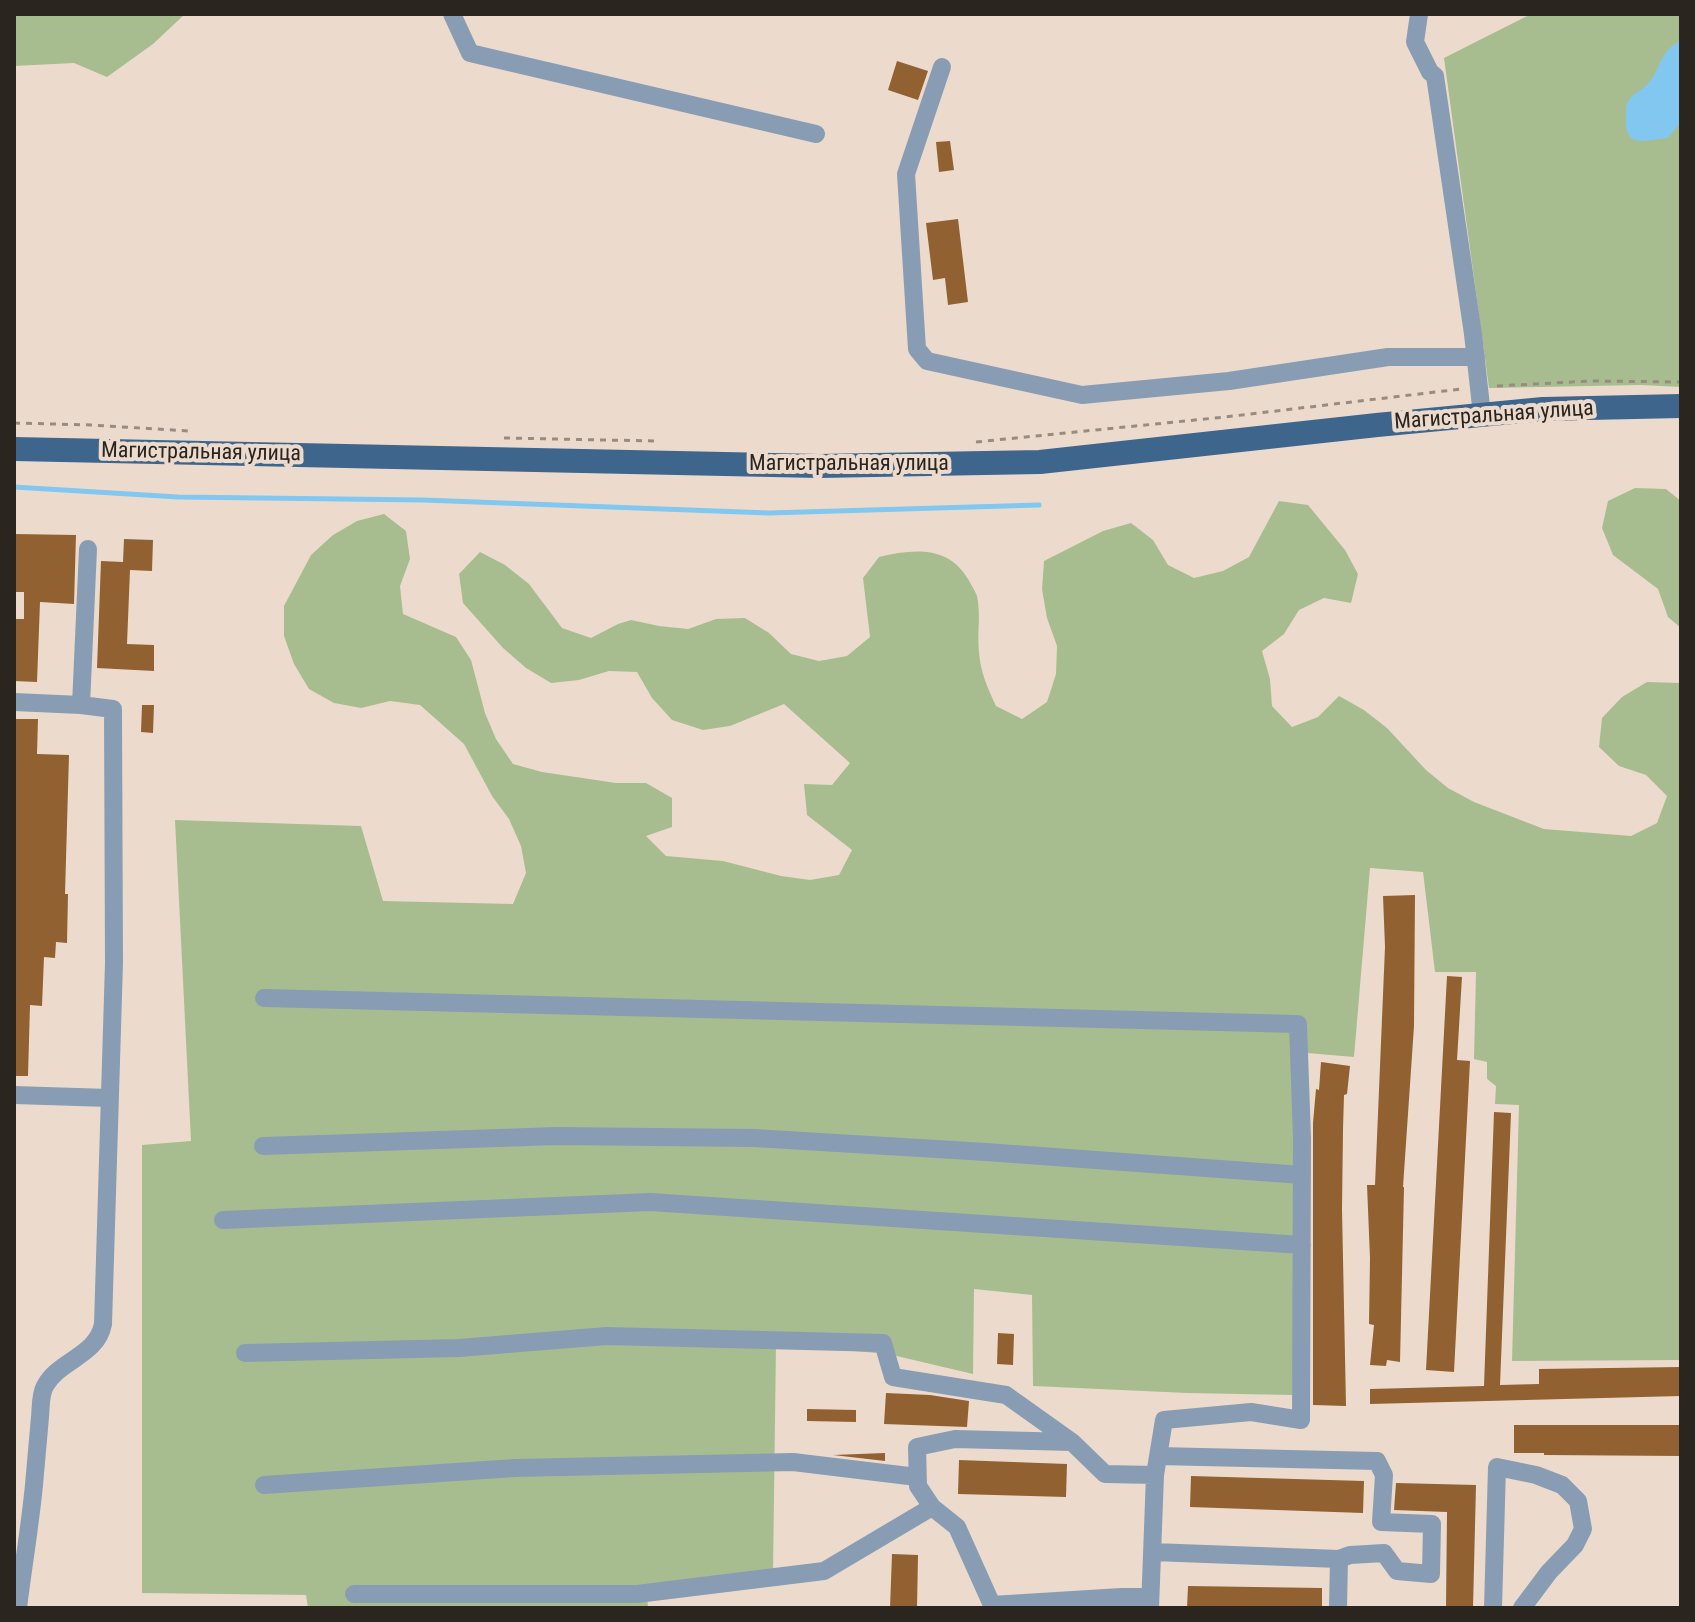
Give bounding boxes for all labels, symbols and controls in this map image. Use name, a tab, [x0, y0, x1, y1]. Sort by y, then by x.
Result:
street label: Магистральная улица	[1393, 396, 1595, 436]
street label: Магистральная улица	[101, 438, 301, 468]
street label: Магистральная улица	[749, 451, 949, 477]

